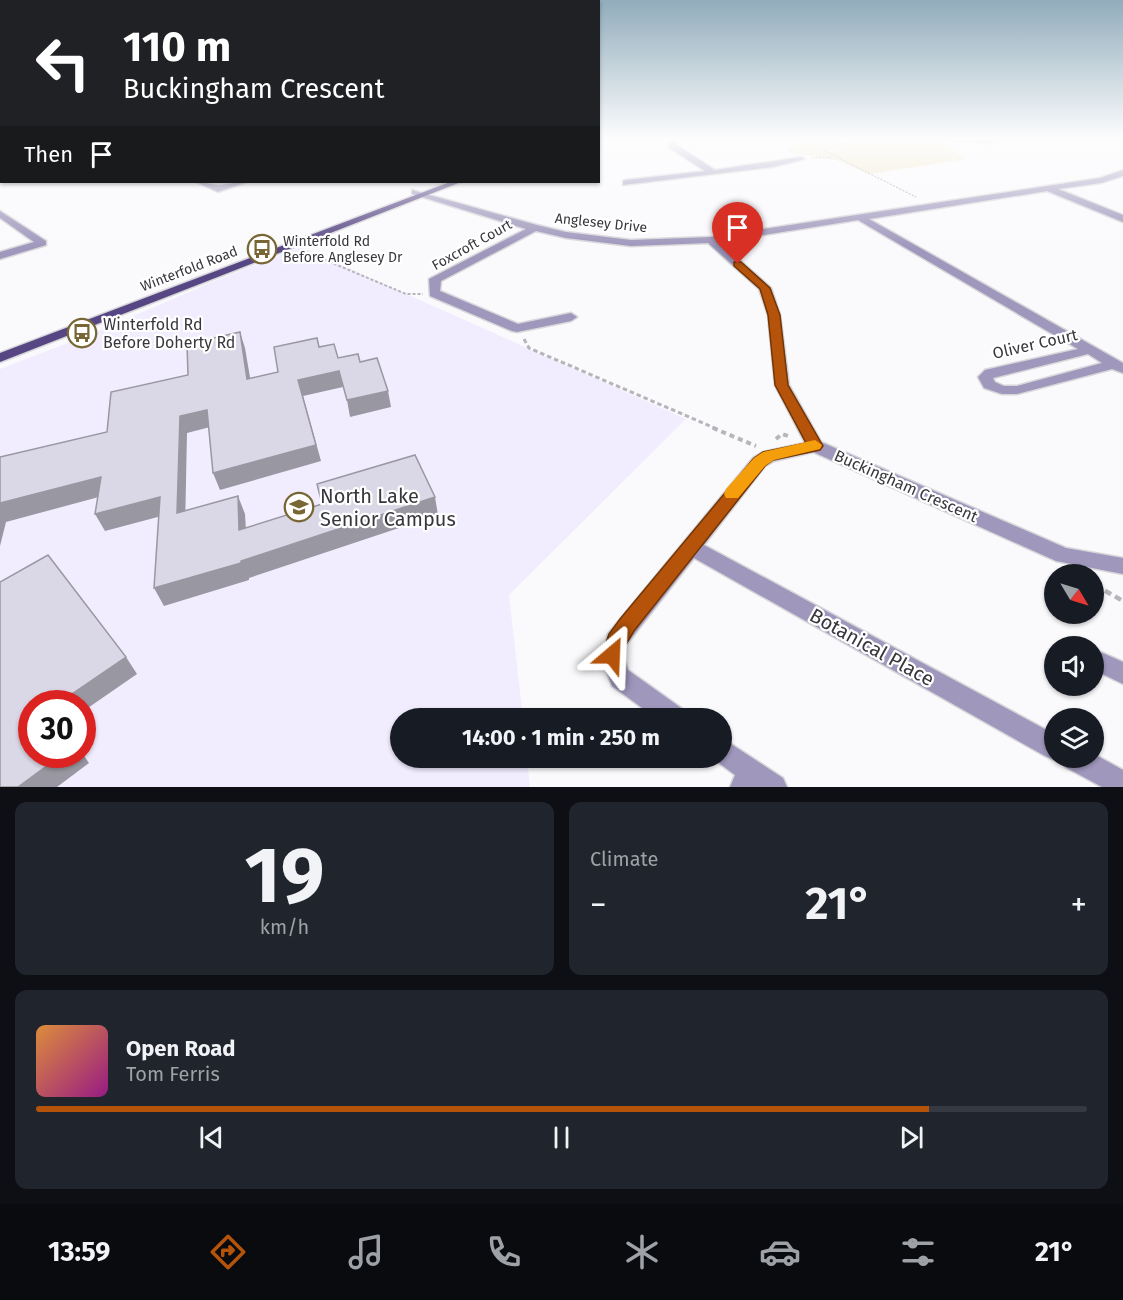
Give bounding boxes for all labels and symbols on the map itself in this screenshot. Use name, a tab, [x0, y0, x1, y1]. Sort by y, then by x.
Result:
pin	[712, 202, 763, 264]
street label: Anglesey Drive	[554, 210, 648, 236]
street label: Foxcroft Court	[429, 216, 516, 274]
bus stop icon: Winterfold Rd Before Anglesey Dr	[246, 233, 278, 265]
place label: Winterfold Rd Before Anglesey Dr	[283, 233, 403, 266]
street label: Winterfold Road	[138, 243, 240, 295]
place label: Winterfold Rd Before Doherty Rd	[103, 315, 235, 352]
bus stop icon: Winterfold Rd Before Doherty Rd	[66, 317, 98, 349]
street label: Oliver Court	[991, 325, 1079, 363]
street label: Buckingham Crescent	[831, 446, 981, 526]
place label: North Lake Senior Campus	[320, 484, 456, 531]
school or university icon: North Lake Senior Campus	[283, 491, 315, 523]
north arrow	[1044, 564, 1104, 624]
street label: Botanical Place	[806, 603, 938, 691]
position arrow	[580, 623, 644, 687]
speed limit sign: 30	[18, 690, 96, 768]

